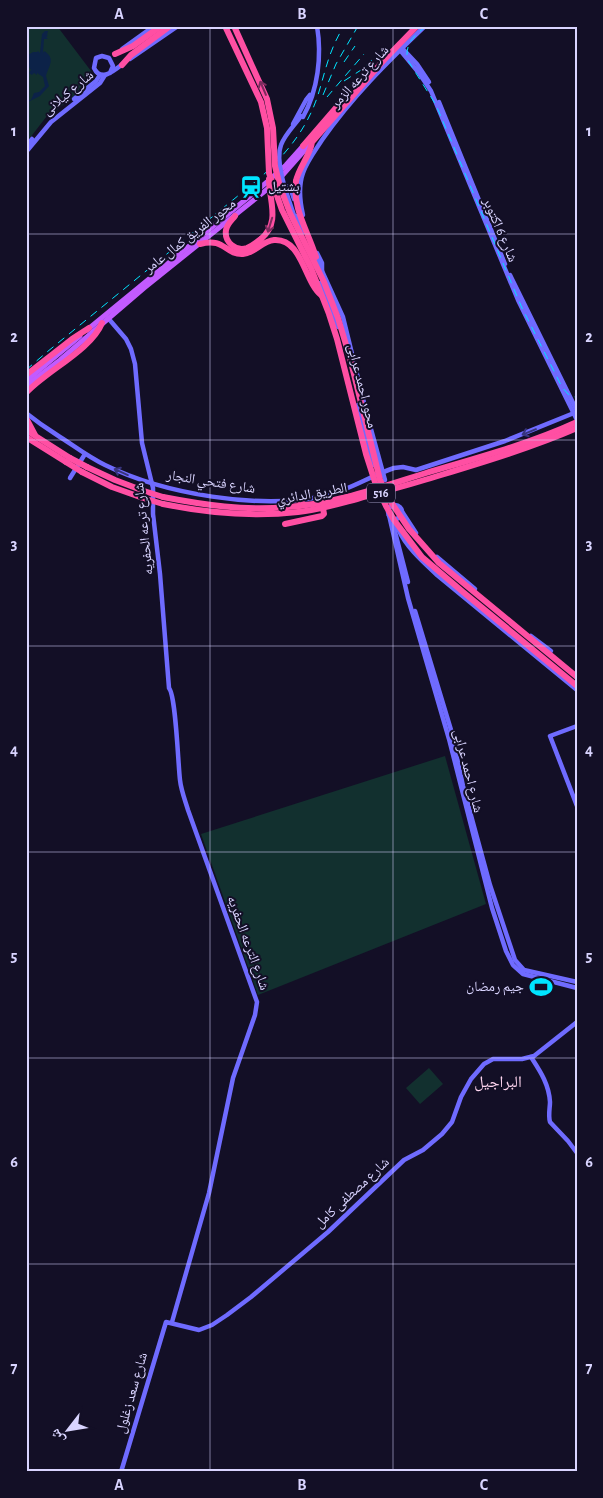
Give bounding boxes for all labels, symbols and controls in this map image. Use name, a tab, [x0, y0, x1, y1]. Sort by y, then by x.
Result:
text: A	[114, 6, 124, 22]
text: B	[297, 6, 307, 22]
text: C	[480, 6, 489, 22]
street label: شارع ترعه الزمر	[328, 43, 393, 113]
street label: شارع كيلانى	[40, 68, 97, 120]
one-way arrow	[257, 81, 267, 96]
text: 1	[11, 123, 17, 139]
text: 1	[586, 123, 592, 139]
station icon: بشتيل	[238, 174, 264, 200]
place label: بشتيل	[268, 180, 300, 195]
street label: شارع 6 اكتوبر	[478, 195, 520, 265]
street label: محور الفريق كمال عامر	[141, 196, 240, 278]
one-way arrow	[265, 217, 274, 233]
text: 2	[10, 329, 18, 345]
text: 2	[585, 329, 593, 345]
street label: محور احمد عرابى	[344, 342, 379, 430]
one-way arrow	[522, 428, 537, 437]
one-way arrow	[114, 466, 129, 476]
street label: شارع فتحي النجار	[164, 468, 256, 499]
street label: الطريق الدائري	[276, 481, 349, 511]
street label: شارع ترعه الحفريه	[132, 482, 158, 576]
road number: 516	[367, 483, 395, 502]
text: 3	[11, 536, 18, 552]
text: 3	[586, 536, 593, 552]
street label: شارع احمد عرابى	[449, 728, 485, 815]
text: 4	[10, 742, 18, 758]
text: 4	[585, 742, 593, 758]
street label: شارع الترعه الحفريه	[223, 894, 272, 993]
text: 5	[11, 948, 18, 964]
text: 5	[586, 948, 593, 964]
sports icon: جيم رمضان	[528, 974, 554, 1000]
place label: جيم رمضان	[466, 980, 524, 996]
district label: البراجيل	[474, 1074, 522, 1092]
text: 6	[10, 1154, 18, 1170]
text: 6	[585, 1154, 593, 1170]
street label: شارع مصطفى كامل	[312, 1155, 393, 1232]
street label: شارع سعد زغلول	[114, 1351, 152, 1436]
text: 7	[11, 1360, 18, 1376]
text: 7	[586, 1360, 593, 1376]
north arrow	[42, 1406, 92, 1456]
text: ش	[48, 1426, 68, 1446]
text: A	[114, 1477, 124, 1493]
text: B	[297, 1477, 307, 1493]
text: C	[480, 1477, 489, 1493]

